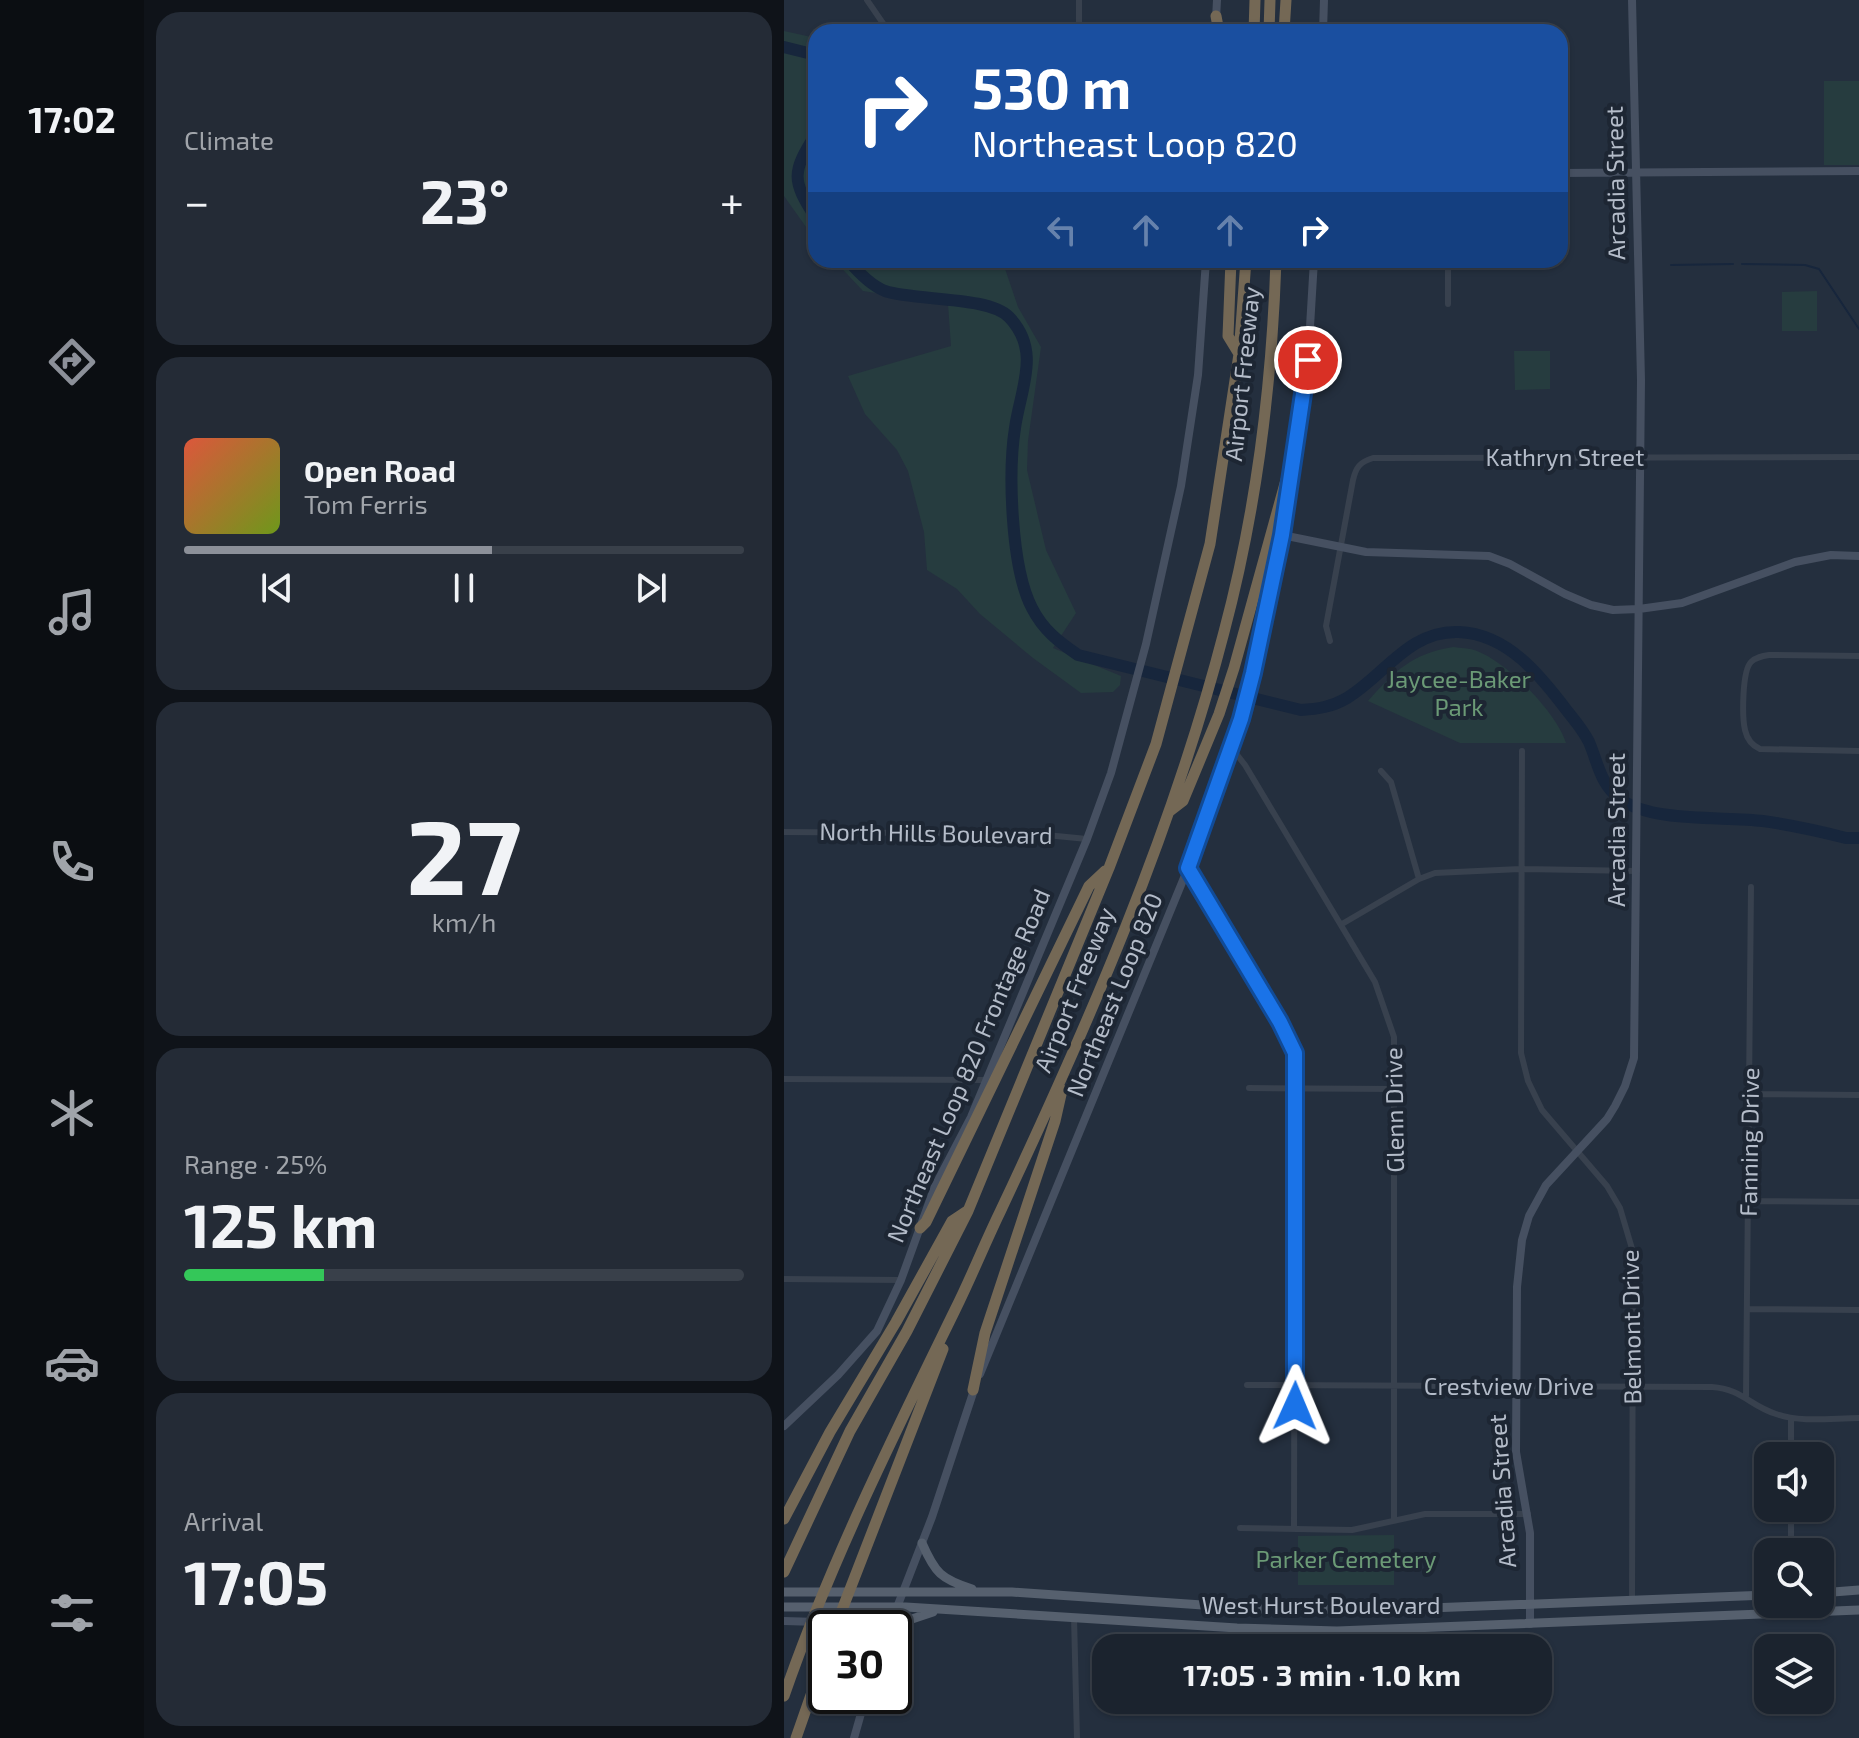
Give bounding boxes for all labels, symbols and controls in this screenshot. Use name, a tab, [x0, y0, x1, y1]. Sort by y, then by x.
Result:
text: 530 m	[972, 53, 1131, 120]
icon: right	[840, 56, 944, 160]
text: 17:02	[28, 97, 116, 140]
street label: Arcadia Street	[1599, 106, 1630, 260]
text: Northeast Loop 820	[972, 121, 1298, 164]
text: Climate	[184, 124, 274, 155]
text: 23°	[420, 164, 510, 236]
text: −	[184, 174, 210, 227]
text: +	[720, 174, 744, 227]
icon: left	[1040, 208, 1084, 252]
icon: ahead	[1124, 208, 1168, 252]
icon: ahead	[1208, 208, 1252, 252]
icon: right	[1292, 208, 1336, 252]
street label: Airport Freeway	[1218, 285, 1265, 463]
pin	[1274, 326, 1342, 394]
icon: directions	[44, 334, 100, 390]
icon: arrive	[1286, 338, 1330, 382]
street label: Kathryn Street	[1486, 442, 1644, 471]
text: Open Road	[304, 452, 456, 488]
text: Tom Ferris	[304, 488, 428, 519]
icon: previous	[255, 566, 299, 610]
icon: pause	[442, 566, 486, 610]
icon: next	[629, 566, 673, 610]
icon: music	[44, 584, 100, 640]
park label: Jaycee-Baker Park	[1387, 664, 1532, 721]
street label: Arcadia Street	[1601, 753, 1630, 907]
text: 27	[406, 791, 522, 916]
street label: North Hills Boulevard	[819, 816, 1053, 849]
icon: phone	[44, 834, 100, 890]
street label: Northeast Loop 820 Frontage Road	[880, 884, 1055, 1247]
street label: Northeast Loop 820	[1059, 888, 1168, 1101]
street label: Airport Freeway	[1027, 902, 1120, 1076]
text: km/h	[432, 906, 496, 937]
street label: Glenn Drive	[1378, 1047, 1409, 1173]
street label: Fanning Drive	[1733, 1067, 1764, 1217]
icon: climate	[44, 1085, 100, 1141]
text: Range · 25%	[184, 1148, 327, 1179]
text: 125 km	[184, 1188, 377, 1260]
street label: Belmont Drive	[1615, 1249, 1646, 1405]
icon: car	[44, 1335, 100, 1391]
position arrow	[1253, 1364, 1337, 1448]
street label: Crestview Drive	[1424, 1371, 1594, 1400]
street label: Arcadia Street	[1482, 1413, 1521, 1569]
map controls	[1754, 1442, 1834, 1714]
button: sound	[1754, 1442, 1834, 1522]
text: Arrival	[184, 1505, 263, 1536]
button: search	[1754, 1538, 1834, 1618]
park label: Parker Cemetery	[1256, 1544, 1437, 1573]
text: 17:05	[184, 1545, 328, 1617]
icon: filters	[44, 1585, 100, 1641]
street label: West Hurst Boulevard	[1202, 1590, 1440, 1619]
speed limit sign: 30	[808, 1610, 912, 1714]
button: layers	[1754, 1634, 1834, 1714]
text: 17:05 · 3 min · 1.0 km	[1183, 1656, 1461, 1692]

